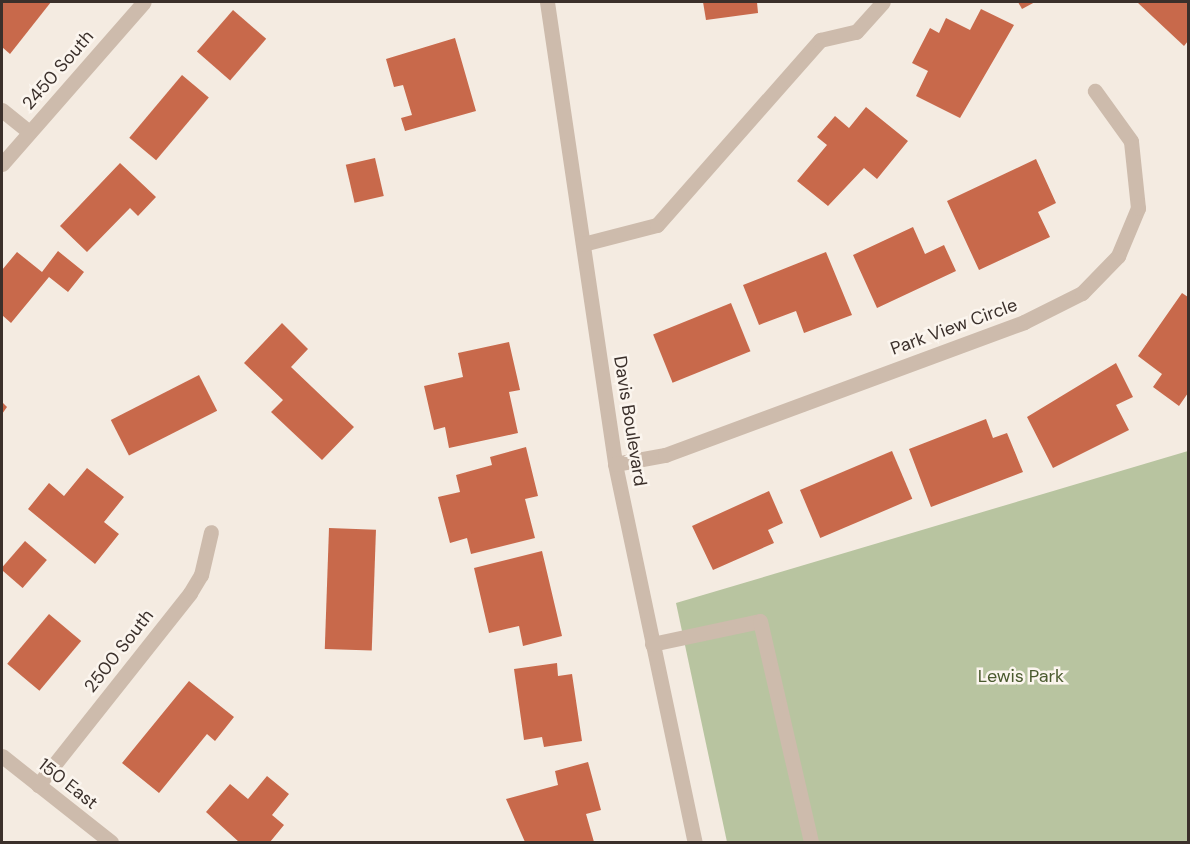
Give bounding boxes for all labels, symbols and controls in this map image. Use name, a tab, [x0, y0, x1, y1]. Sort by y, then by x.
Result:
street label: 2450 South	[18, 26, 98, 114]
street label: Park View Circle	[888, 294, 1020, 360]
street label: Davis Boulevard	[609, 354, 651, 488]
street label: 2500 South	[80, 605, 158, 697]
park label: Lewis Park	[978, 665, 1064, 687]
street label: 150 East	[34, 754, 102, 814]

